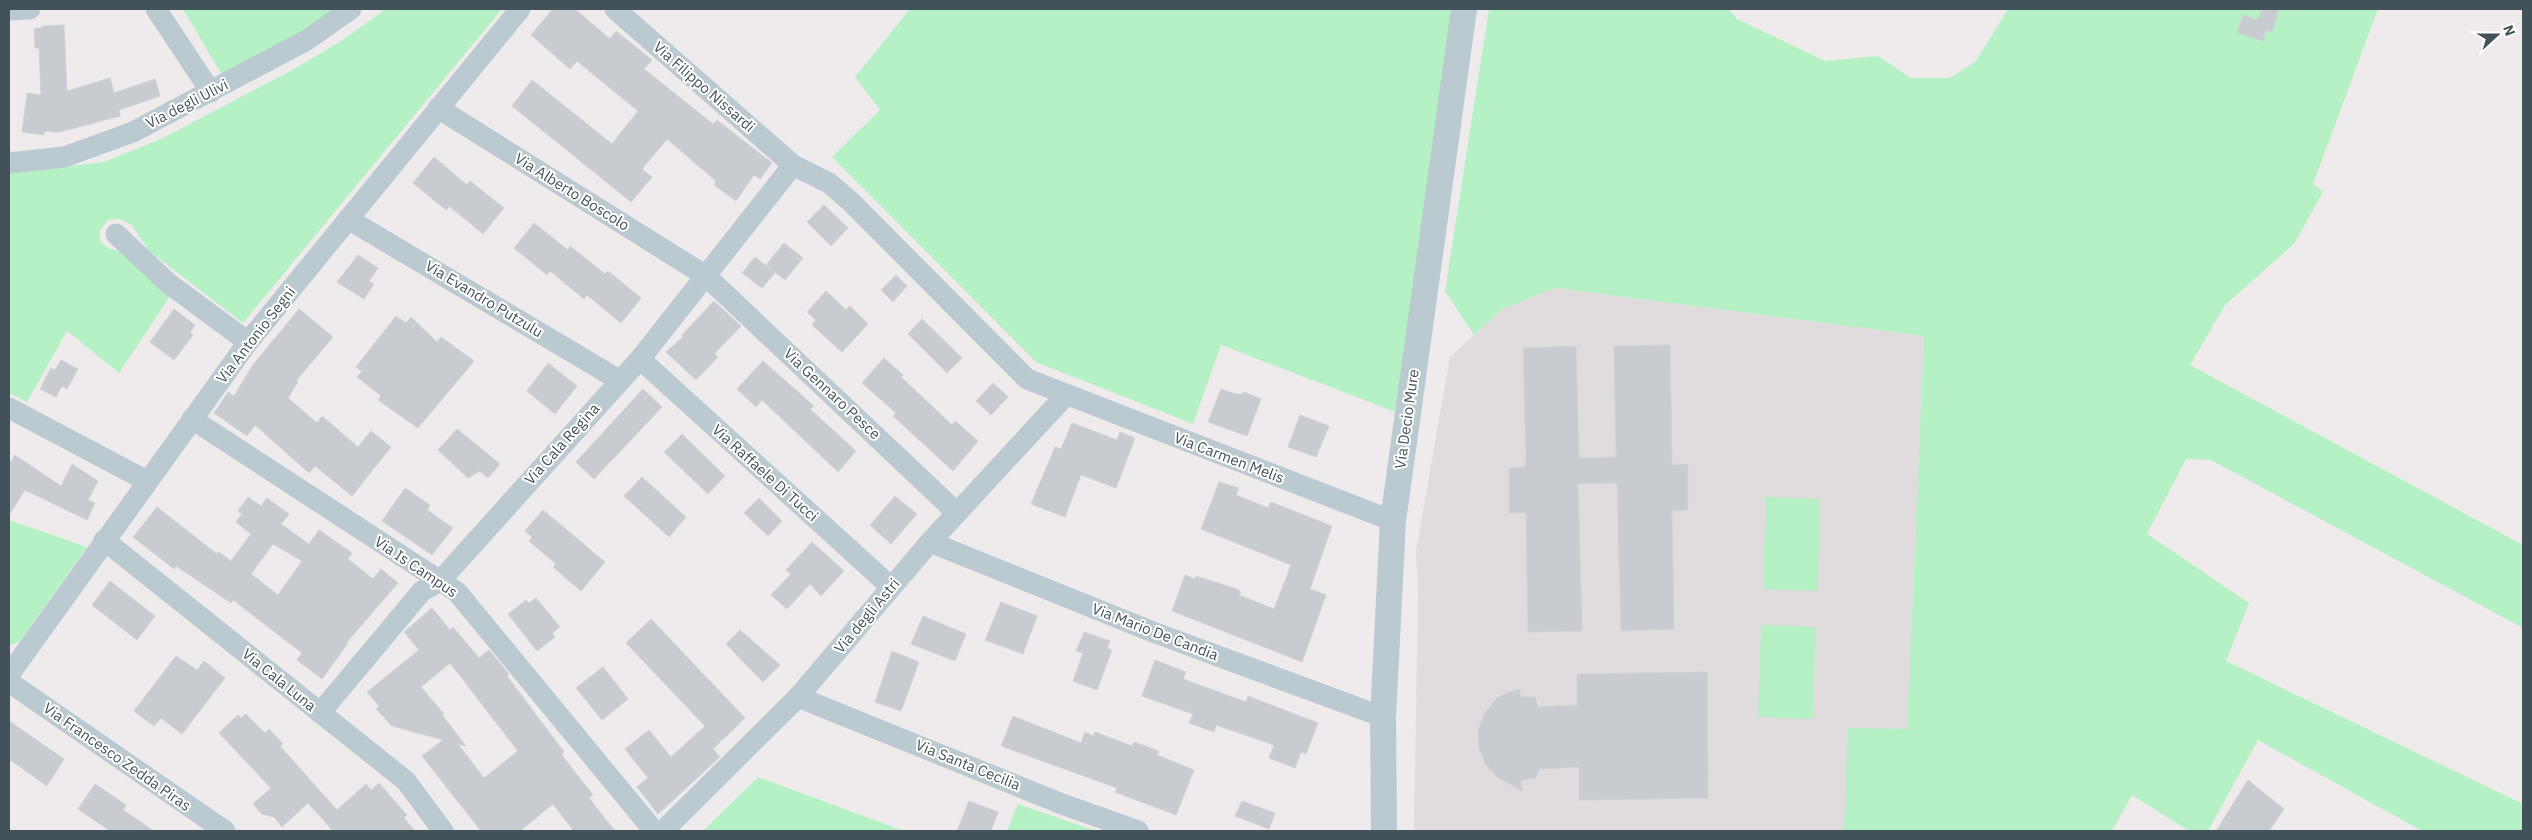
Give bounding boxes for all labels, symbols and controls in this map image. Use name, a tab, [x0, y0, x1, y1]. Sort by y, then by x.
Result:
north arrow	[2472, 10, 2522, 60]
text: N	[2499, 22, 2519, 38]
street label: Via Filippo Nissardi	[650, 37, 759, 136]
street label: Via degli Ulivi	[142, 75, 231, 132]
street label: Via Alberto Boscolo	[511, 149, 633, 235]
street label: Via Evandro Putzulu	[422, 256, 547, 341]
street label: Via Antonio Segni	[212, 283, 299, 387]
street label: Via Gennaro Pesce	[780, 344, 885, 443]
street label: Via Decio Mure	[1390, 368, 1423, 470]
street label: Via Cala Regina	[520, 399, 603, 488]
street label: Via Raffaele Di Tucci	[708, 420, 822, 525]
street label: Via Carmen Melis	[1172, 428, 1287, 487]
street label: Via Is Campus	[371, 532, 461, 601]
street label: Via degli Astri	[830, 574, 903, 657]
street label: Via Mario De Candia	[1089, 599, 1221, 664]
street label: Via Cala Luna	[238, 644, 320, 715]
street label: Via Francesco Zedda Piras	[40, 698, 195, 815]
street label: Via Santa Cecilia	[913, 735, 1023, 794]

